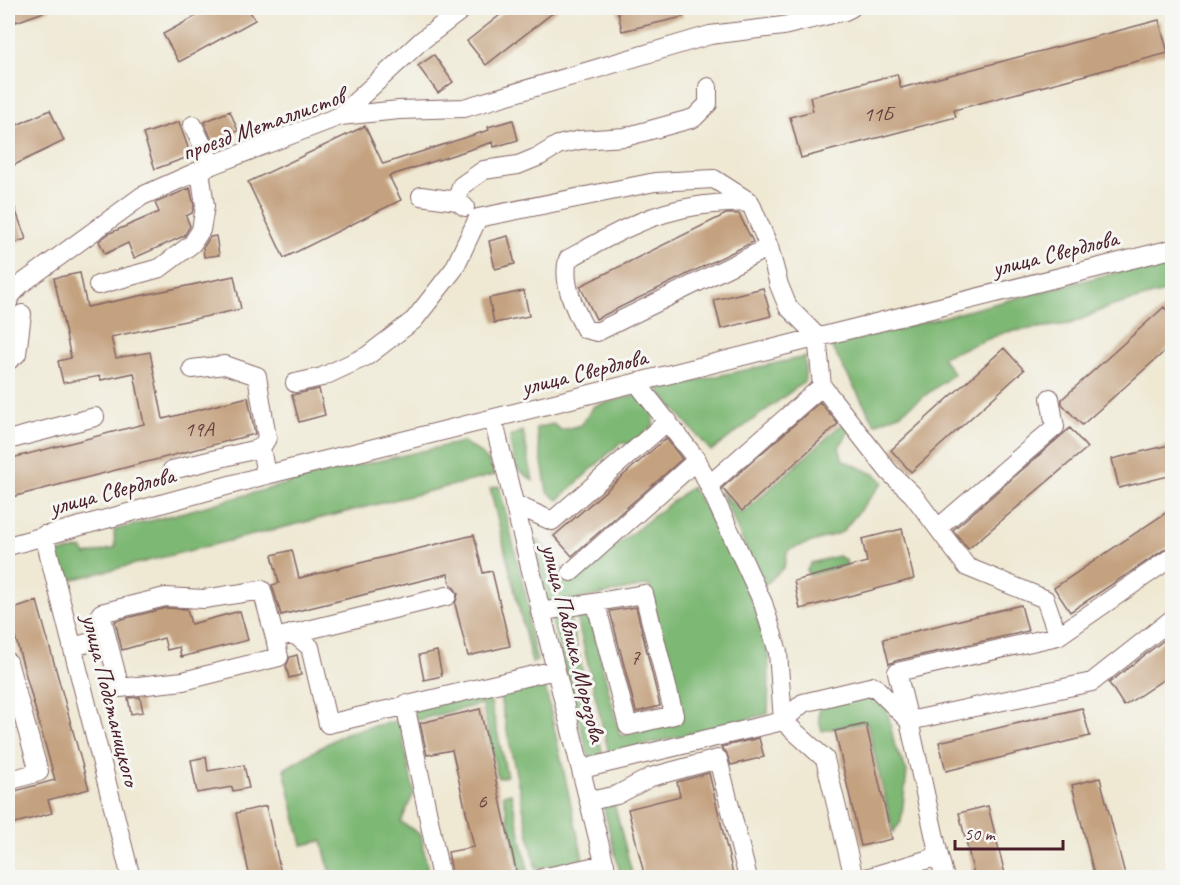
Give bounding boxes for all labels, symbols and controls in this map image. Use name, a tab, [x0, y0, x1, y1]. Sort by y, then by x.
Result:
street label: проезд Металлистов	[177, 79, 354, 167]
house number: 11Б	[863, 101, 896, 127]
street label: улица Свердлова	[987, 222, 1123, 284]
street label: улица Свердлова	[516, 341, 652, 403]
house number: 19А	[184, 416, 215, 442]
street label: улица Свердлова	[44, 459, 180, 523]
street label: улица Павлика Морозова	[533, 539, 614, 747]
street label: улица Подстаницкого	[75, 609, 147, 791]
house number: 7	[630, 644, 641, 670]
house number: 6	[477, 788, 487, 814]
scale bar	[955, 813, 1063, 851]
text: 50 m	[964, 823, 997, 845]

